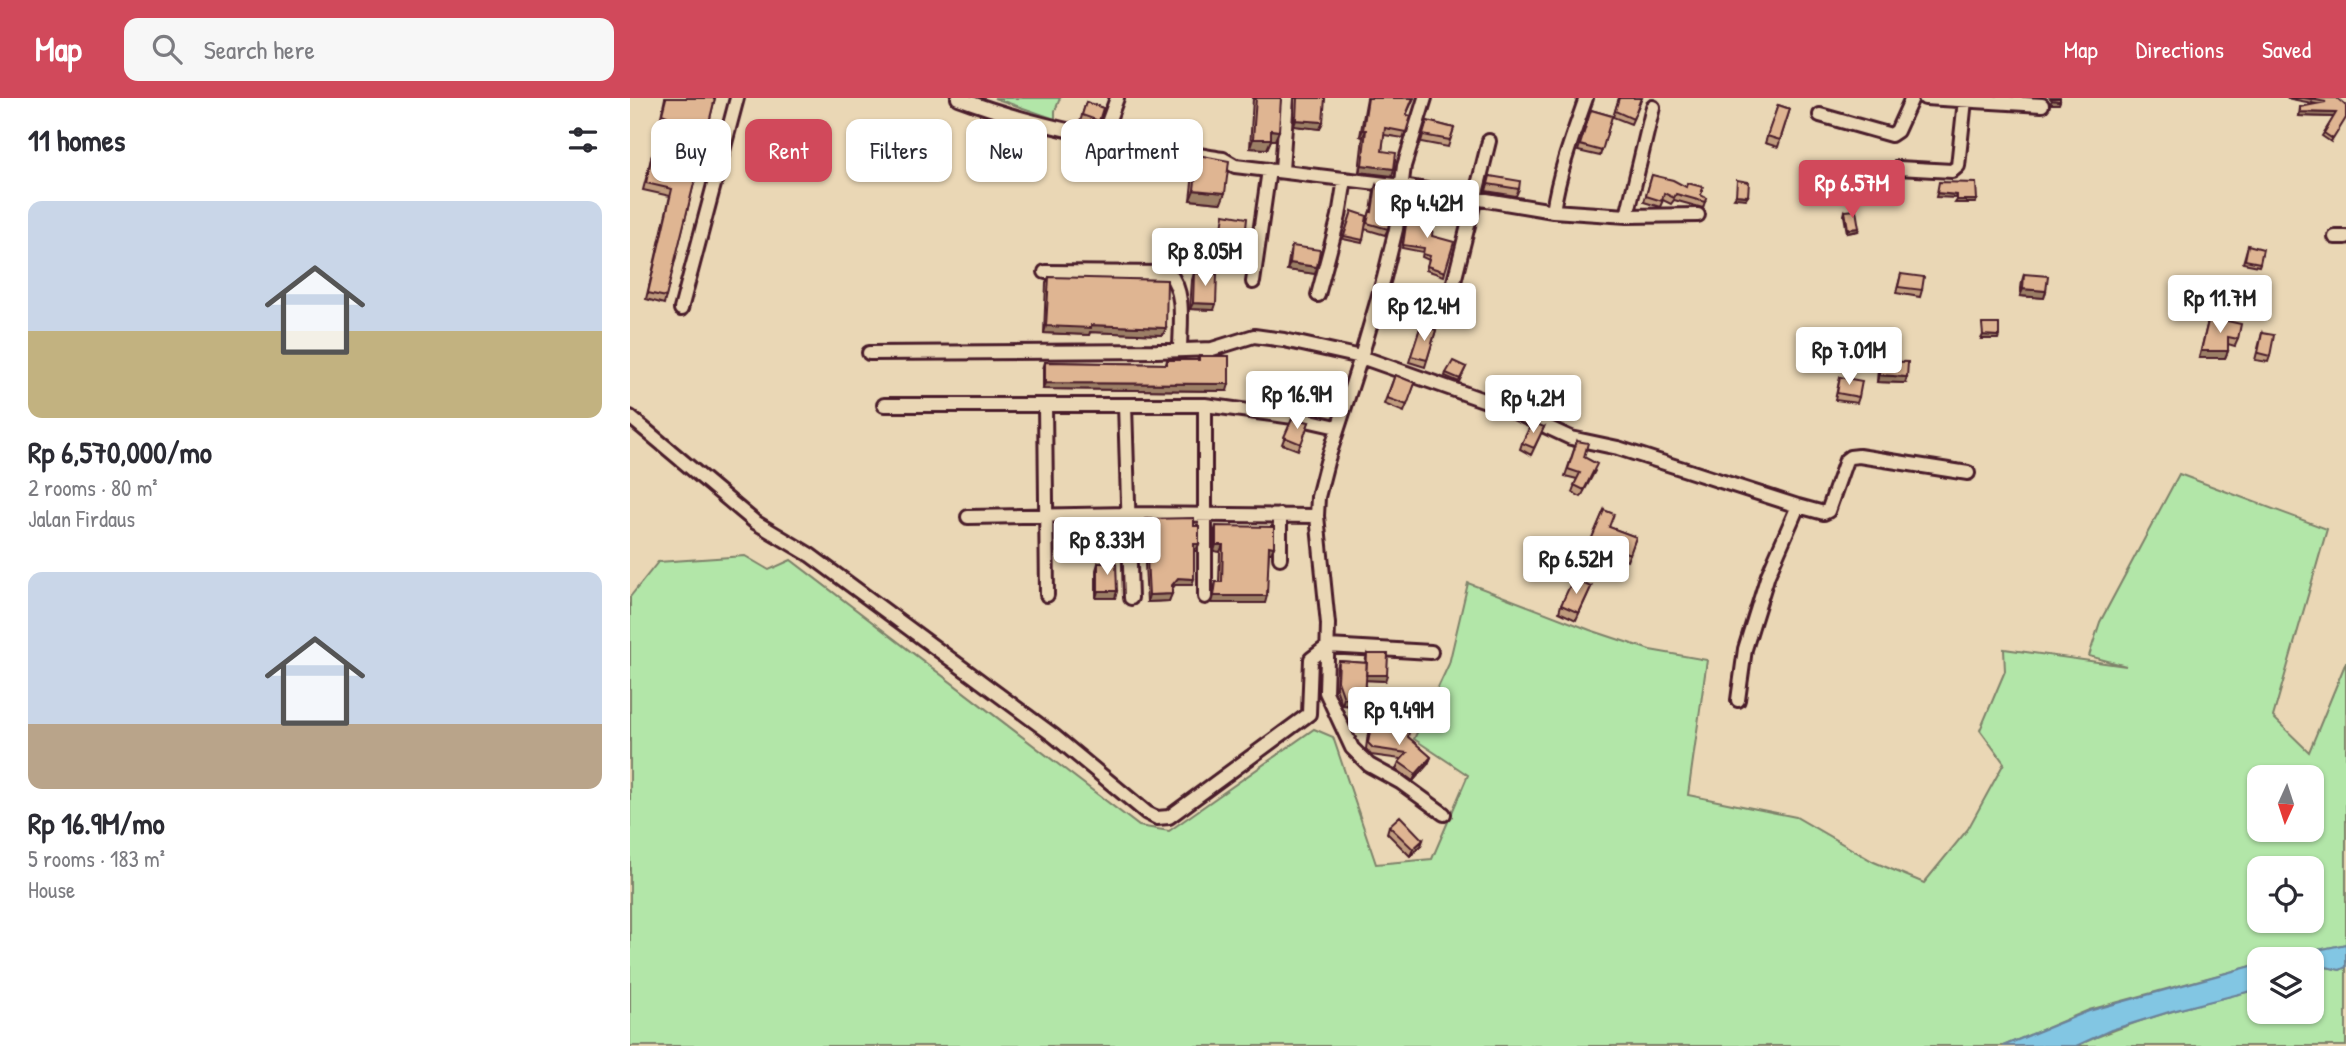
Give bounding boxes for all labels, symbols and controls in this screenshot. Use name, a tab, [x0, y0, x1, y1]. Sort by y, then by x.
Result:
search box	[124, 18, 614, 81]
text: Map	[35, 27, 82, 71]
icon: search	[148, 30, 186, 68]
text: Search here	[204, 32, 315, 67]
text: Map	[2064, 33, 2098, 65]
text: Directions	[2136, 33, 2224, 65]
text: Saved	[2262, 33, 2311, 65]
chip: Buy	[651, 119, 731, 182]
chip: Rent	[745, 119, 832, 182]
chip: Filters	[846, 119, 952, 182]
chip: New	[966, 119, 1047, 182]
chip: Apartment	[1061, 119, 1203, 182]
text: 11 homes	[28, 120, 125, 160]
icon: filters	[564, 121, 602, 159]
pin: Rp 6.57M	[1780, 160, 1924, 220]
text: Rp 6.57M	[1815, 167, 1889, 198]
pin: Rp 4.42M	[1355, 180, 1499, 240]
text: Rp 4.42M	[1391, 187, 1463, 218]
pin: Rp 8.05M	[1133, 228, 1277, 288]
text: Rp 8.05M	[1168, 235, 1242, 266]
icon: home	[252, 247, 378, 373]
pin: Rp 11.7M	[2148, 275, 2292, 335]
text: Rp 11.7M	[2184, 282, 2256, 313]
pin: Rp 12.4M	[1352, 284, 1496, 343]
text: Rp 12.4M	[1388, 290, 1460, 321]
pin: Rp 7.01M	[1777, 328, 1921, 387]
text: Rp 7.01M	[1812, 334, 1886, 365]
pin: Rp 16.9M	[1225, 372, 1369, 431]
pin: Rp 4.2M	[1468, 376, 1598, 435]
text: Rp 16.9M	[1262, 378, 1332, 409]
text: Rp 4.2M	[1501, 382, 1565, 413]
text: Rp 6,570,000/mo	[28, 432, 212, 472]
text: 2 rooms · 80 m²	[28, 472, 158, 503]
text: Jalan Firdaus	[28, 503, 135, 534]
pin: Rp 8.33M	[1035, 518, 1179, 577]
text: Rp 8.33M	[1070, 524, 1144, 555]
pin: Rp 6.52M	[1504, 536, 1648, 596]
text: Rp 6.52M	[1539, 543, 1613, 574]
icon: home	[252, 618, 378, 744]
pin: Rp 9.49M	[1327, 688, 1471, 747]
text: Rp 9.49M	[1364, 694, 1434, 725]
north arrow	[2247, 765, 2324, 842]
map controls	[2247, 765, 2324, 1024]
text: Rp 16.9M/mo	[28, 803, 165, 843]
text: 5 rooms · 183 m²	[28, 843, 165, 874]
button: locate	[2247, 856, 2324, 933]
text: House	[28, 874, 75, 905]
button: layers	[2247, 947, 2324, 1024]

